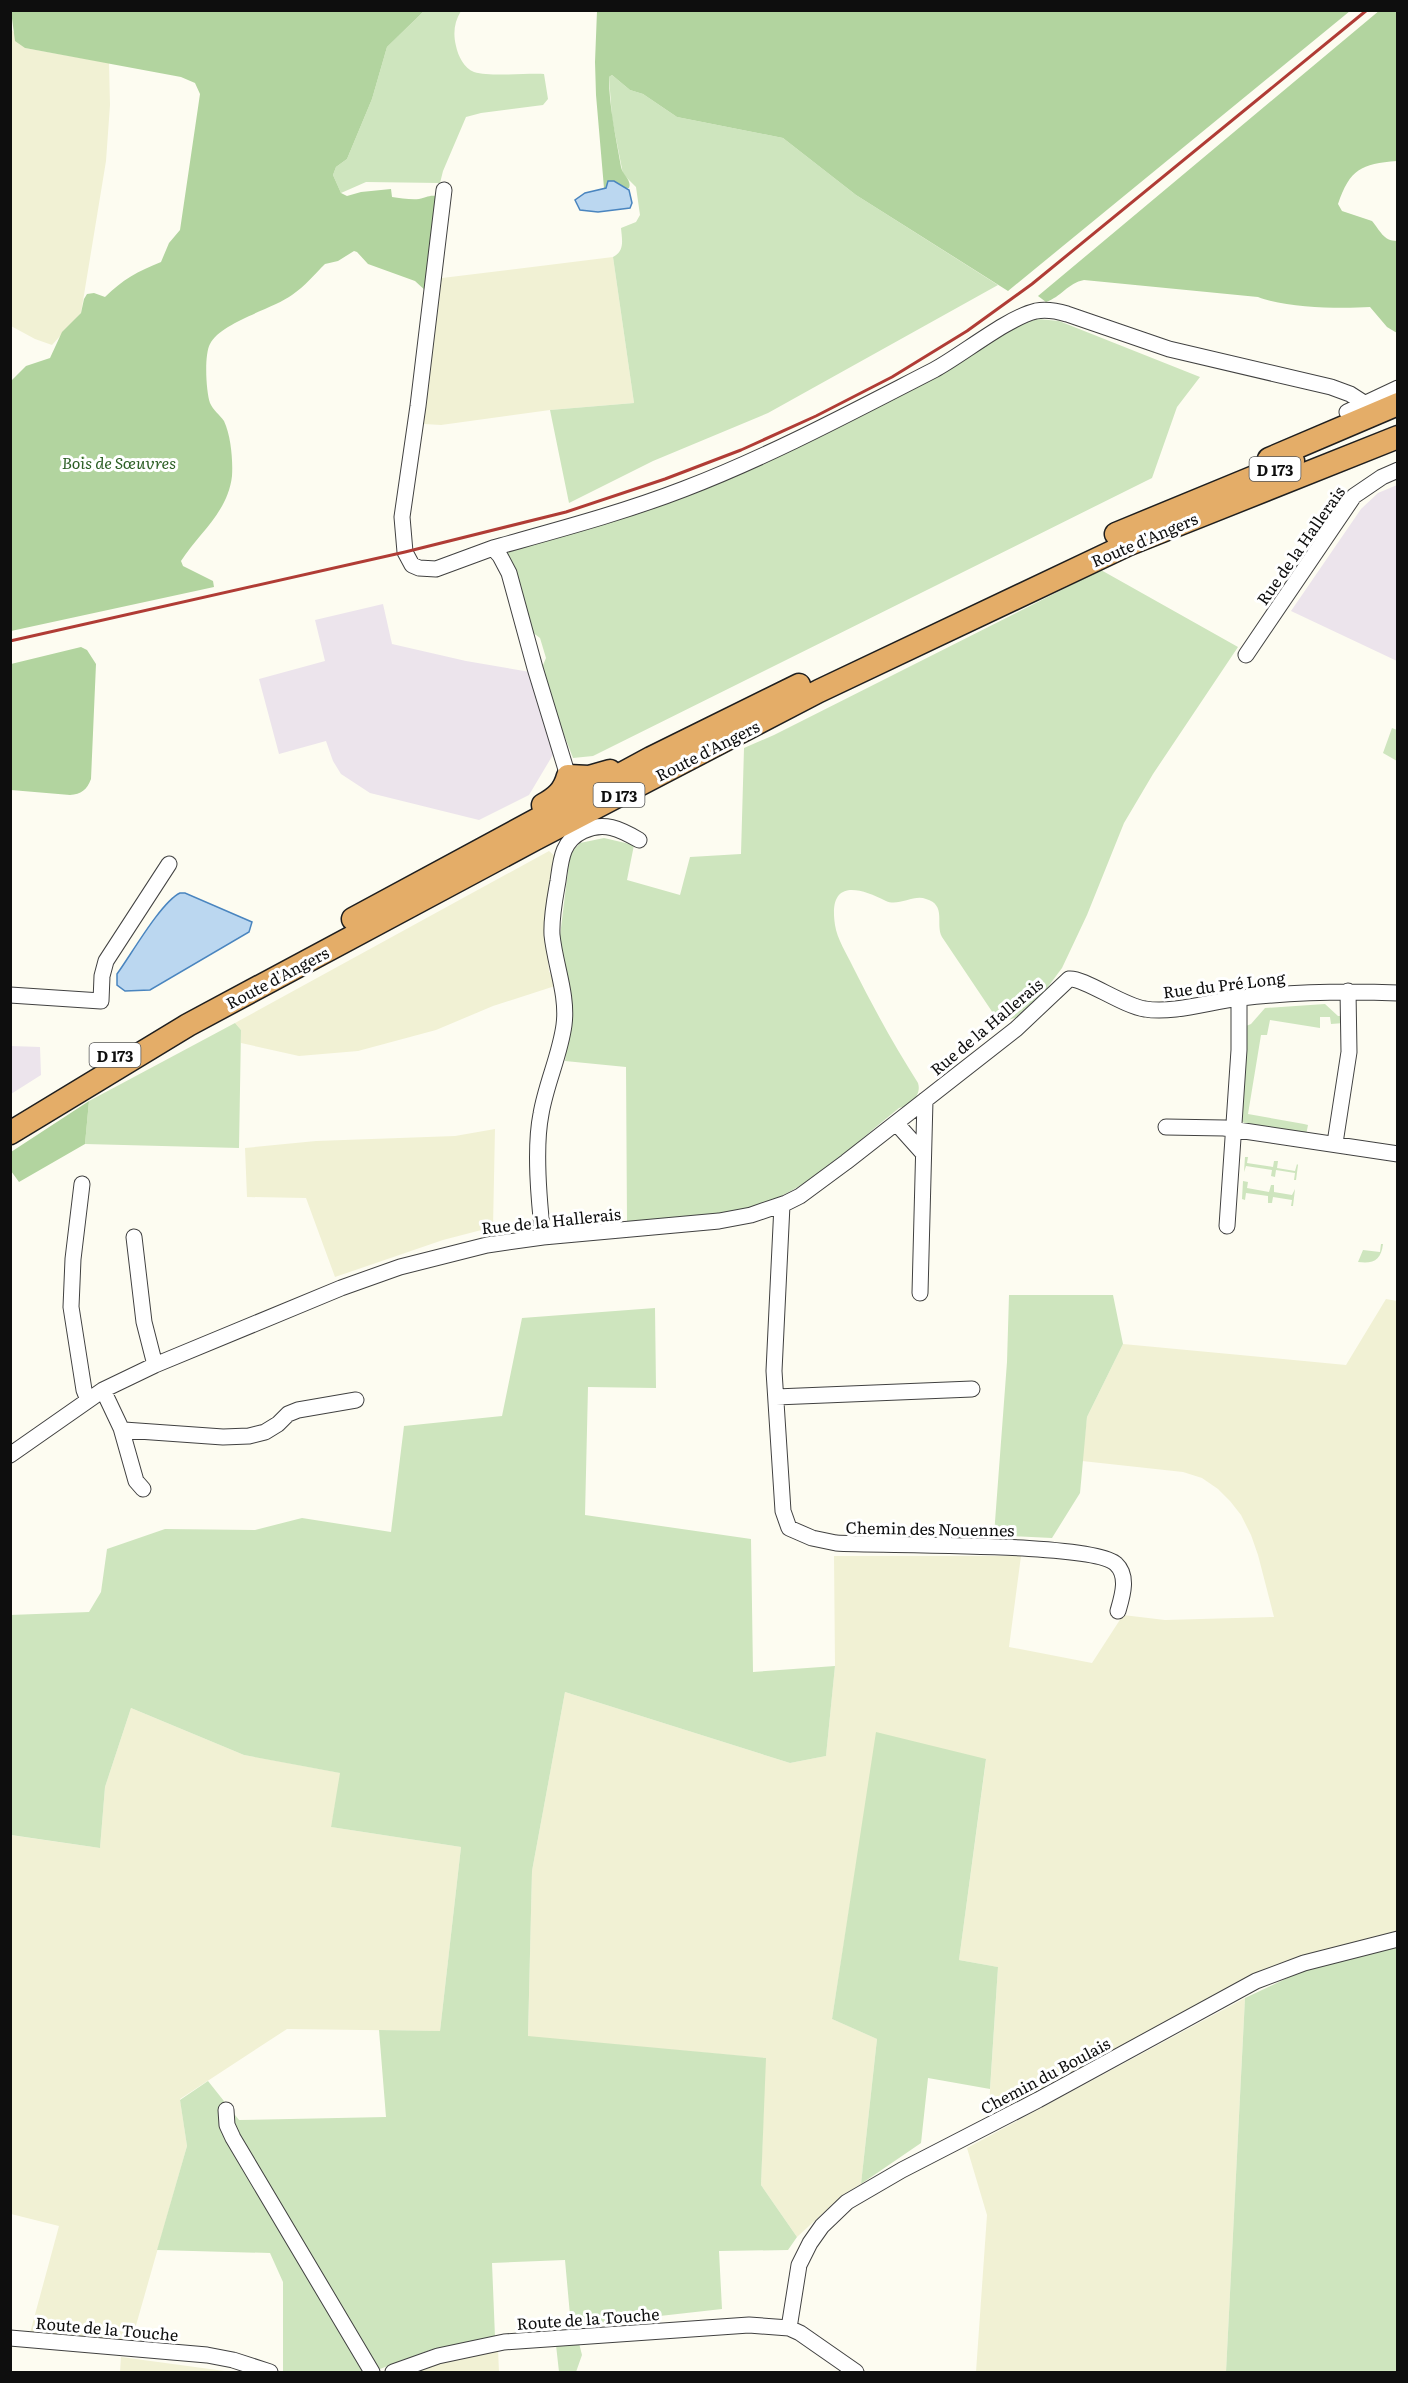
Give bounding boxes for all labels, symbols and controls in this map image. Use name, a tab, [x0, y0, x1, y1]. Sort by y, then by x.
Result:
park label: Bois de Sœuvres	[62, 450, 176, 474]
road number: D 173	[1250, 457, 1300, 481]
street label: Rue de la Hallerais	[1250, 481, 1350, 609]
street label: Route d'Angers	[1087, 506, 1201, 572]
street label: Route d'Angers	[651, 714, 763, 786]
road number: D 173	[594, 783, 644, 807]
street label: Route d'Angers	[221, 940, 333, 1014]
street label: Rue du Pré Long	[1162, 965, 1287, 1003]
street label: Rue de la Hallerais	[925, 972, 1047, 1080]
road number: D 173	[90, 1043, 140, 1067]
street label: Rue de la Hallerais	[480, 1201, 622, 1239]
street label: Chemin des Nouennes	[845, 1515, 1015, 1541]
street label: Chemin du Boulais	[976, 2031, 1114, 2119]
street label: Route de la Touche	[516, 2301, 660, 2335]
street label: Route de la Touche	[35, 2310, 179, 2346]

